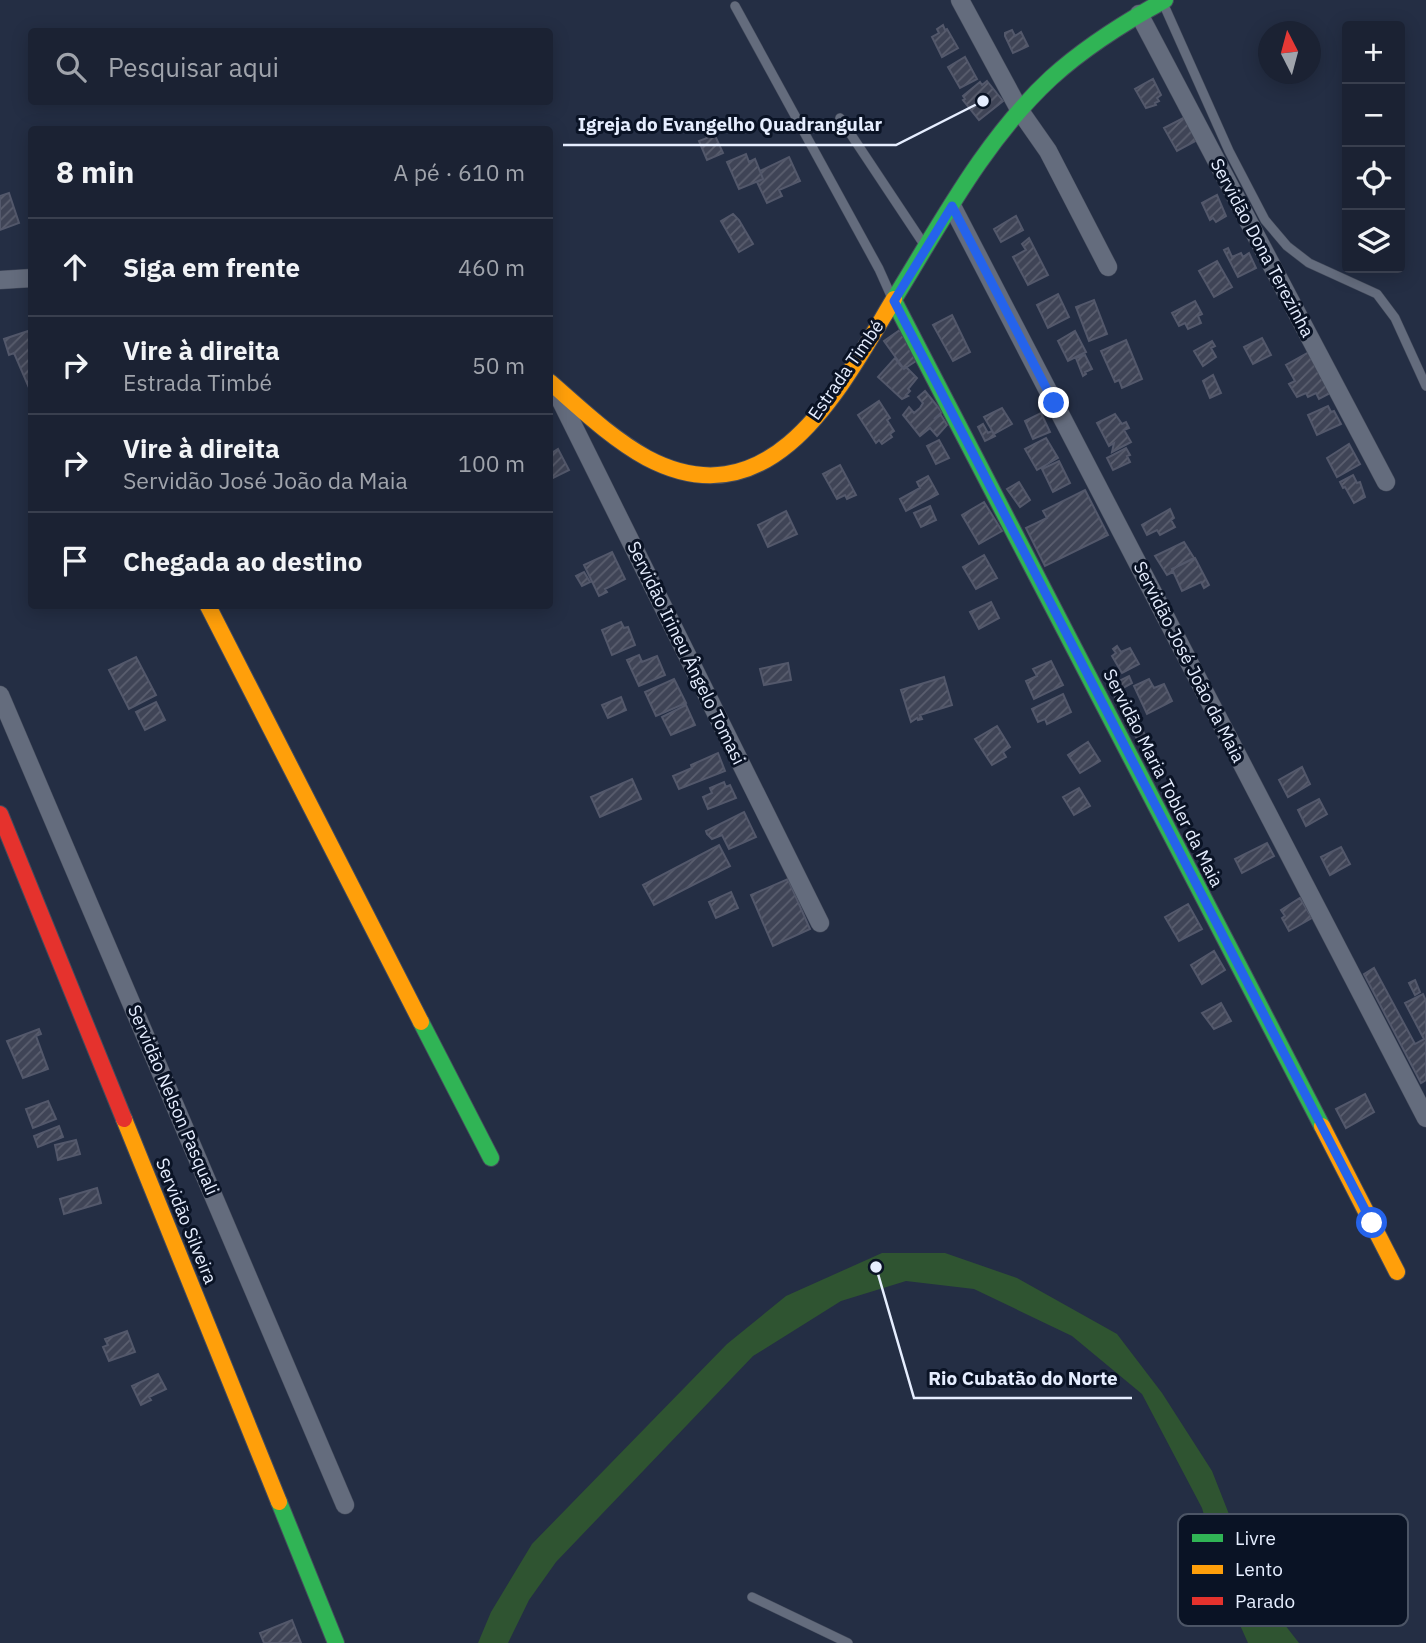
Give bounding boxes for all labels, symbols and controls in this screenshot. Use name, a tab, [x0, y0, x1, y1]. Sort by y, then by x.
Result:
north arrow	[1258, 21, 1321, 84]
map controls	[1342, 21, 1405, 273]
button: +	[1342, 21, 1405, 84]
search box	[28, 28, 553, 105]
icon: search	[52, 48, 90, 86]
text: Pesquisar aqui	[108, 50, 279, 84]
button: −	[1342, 84, 1405, 147]
callout: Igreja do Evangelho Quadrangular	[563, 105, 896, 145]
text: Igreja do Evangelho Quadrangular	[578, 112, 882, 136]
button: locate	[1342, 147, 1405, 210]
text: 8 min	[56, 152, 134, 191]
street label: Servidão Dona Terezinha	[1205, 154, 1320, 342]
text: A pé · 610 m	[394, 157, 525, 187]
button: layers	[1342, 210, 1405, 273]
icon: ahead	[56, 248, 94, 286]
text: Siga em frente	[123, 250, 300, 284]
text: 460 m	[458, 252, 525, 282]
street label: Estrada Timbé	[803, 315, 889, 424]
text: Vire à direita	[123, 333, 280, 367]
icon: right	[56, 346, 94, 384]
text: 50 m	[472, 350, 525, 380]
text: Estrada Timbé	[123, 367, 272, 397]
route end	[1038, 387, 1069, 418]
text: Vire à direita	[123, 431, 280, 465]
icon: right	[56, 444, 94, 482]
text: 100 m	[458, 448, 525, 478]
text: Servidão José João da Maia	[123, 465, 408, 495]
street label: Servidão Irineu Ângelo Tomasi	[622, 537, 751, 768]
icon: arrive	[56, 542, 94, 580]
text: Chegada ao destino	[123, 544, 362, 578]
street label: Servidão José João da Maia	[1129, 557, 1250, 767]
street label: Servidão Maria Tobler da Maia	[1098, 665, 1229, 891]
street label: Servidão Nelson Pasquali	[123, 1001, 224, 1198]
street label: Servidão Silveira	[151, 1154, 222, 1287]
route start	[1356, 1207, 1387, 1238]
callout: Rio Cubatão do Norte	[914, 1358, 1132, 1398]
text: Rio Cubatão do Norte	[928, 1366, 1118, 1390]
legend	[1178, 1514, 1408, 1626]
text: Livre	[1235, 1526, 1276, 1550]
text: Lento	[1235, 1557, 1283, 1581]
text: Parado	[1235, 1589, 1295, 1613]

